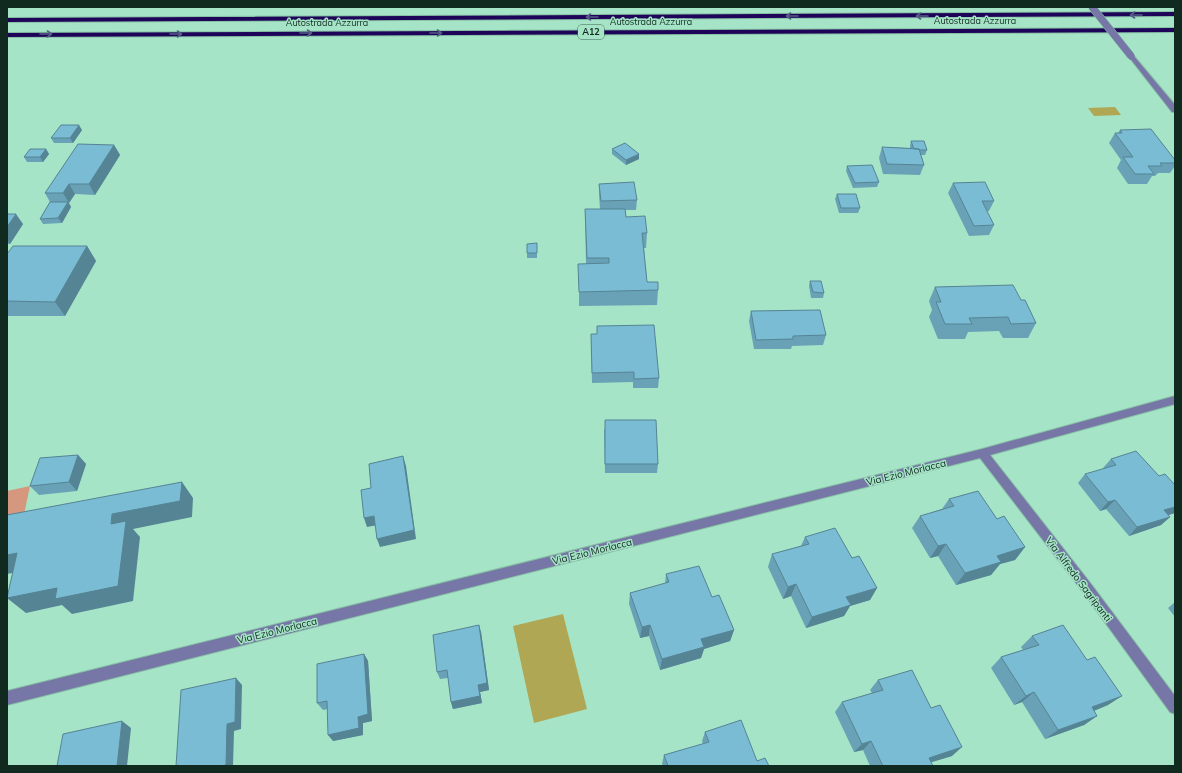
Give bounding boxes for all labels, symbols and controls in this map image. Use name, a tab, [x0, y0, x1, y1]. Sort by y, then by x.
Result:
one-way arrow	[1130, 11, 1143, 19]
one-way arrow	[786, 12, 799, 20]
one-way arrow	[916, 12, 929, 20]
one-way arrow	[586, 13, 599, 21]
street label: Autostrada Azzurra	[934, 15, 1016, 26]
street label: Autostrada Azzurra	[610, 16, 692, 27]
street label: Autostrada Azzurra	[286, 17, 368, 28]
road number: A12	[578, 25, 604, 39]
one-way arrow	[299, 29, 312, 37]
one-way arrow	[429, 29, 442, 37]
one-way arrow	[39, 30, 52, 38]
one-way arrow	[169, 30, 182, 38]
street label: Via Ezio Morlacca	[865, 456, 947, 489]
street label: Via Alfredo Sagripanti	[1043, 534, 1115, 624]
street label: Via Ezio Morlacca	[551, 535, 633, 568]
street label: Via Ezio Morlacca	[236, 614, 318, 647]

